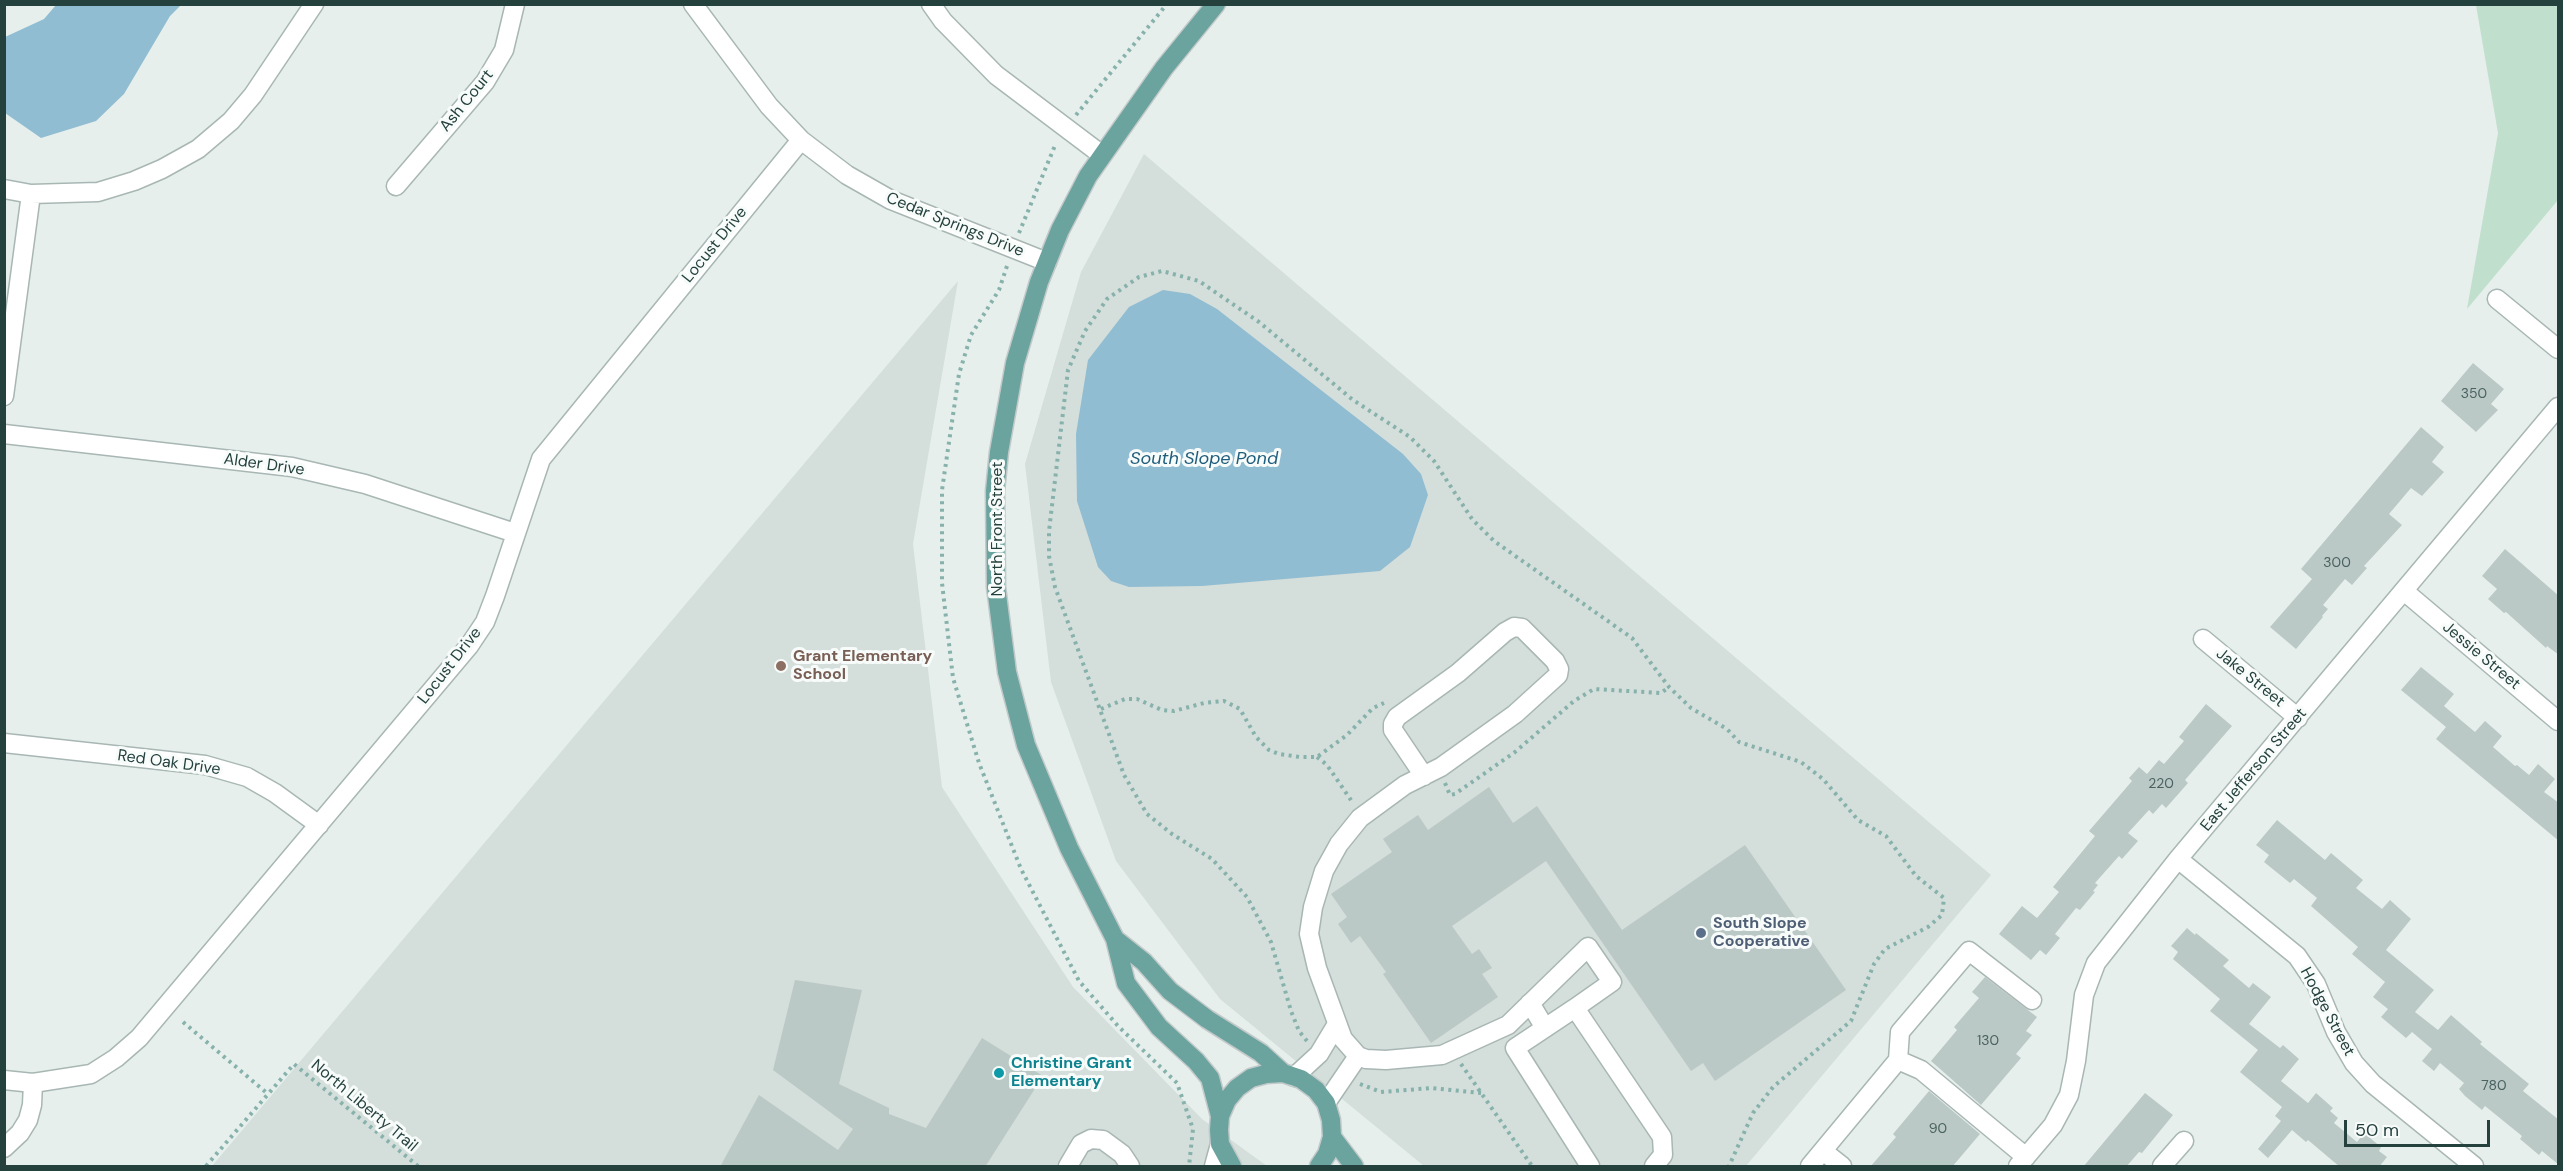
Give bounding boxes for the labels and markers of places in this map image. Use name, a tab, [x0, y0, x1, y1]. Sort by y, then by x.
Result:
place label: Grant Elementary School	[793, 647, 932, 685]
marker: Grant Elementary School	[774, 659, 788, 673]
place label: South Slope Cooperative	[1713, 914, 1810, 952]
marker: South Slope Cooperative	[1694, 926, 1708, 940]
place label: Christine Grant Elementary	[1011, 1054, 1132, 1092]
marker: Christine Grant Elementary	[992, 1066, 1006, 1080]

